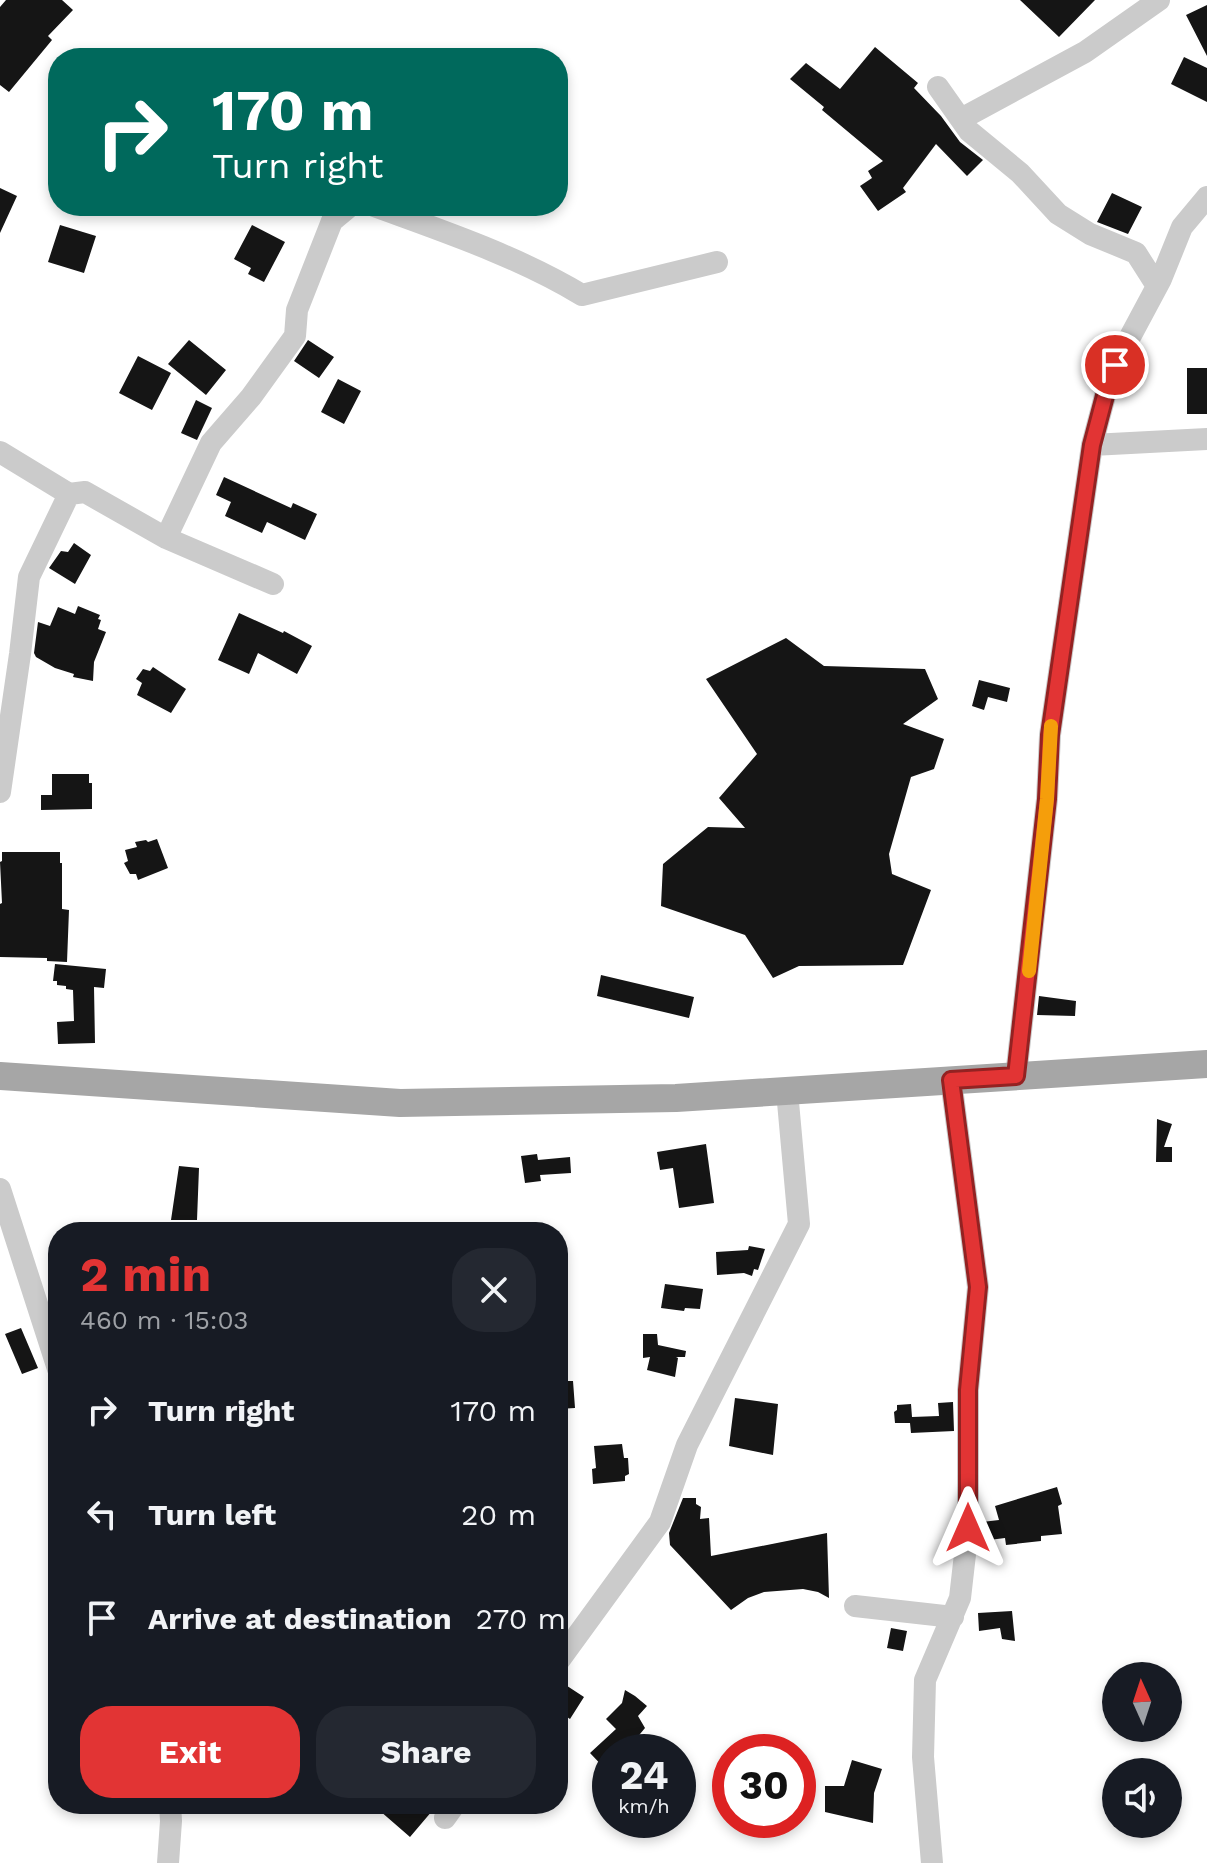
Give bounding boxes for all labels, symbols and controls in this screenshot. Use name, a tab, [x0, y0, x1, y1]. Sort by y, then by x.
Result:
text: 170 m	[212, 78, 374, 144]
icon: right	[80, 80, 184, 184]
text: Turn right	[212, 145, 383, 187]
pin	[1081, 331, 1149, 399]
icon: arrive	[1093, 343, 1137, 387]
text: 2 min	[80, 1246, 211, 1303]
button: close	[452, 1248, 536, 1332]
text: 460 m · 15:03	[80, 1305, 248, 1335]
icon: right	[80, 1388, 124, 1432]
text: Turn right	[148, 1393, 294, 1428]
text: 170 m	[451, 1393, 536, 1428]
position arrow	[926, 1486, 1010, 1570]
icon: left	[80, 1492, 124, 1536]
text: Turn left	[148, 1497, 276, 1532]
text: 20 m	[461, 1497, 536, 1532]
icon: arrive	[80, 1596, 124, 1640]
text: Arrive at destination	[148, 1601, 452, 1636]
text: 270 m	[476, 1601, 566, 1636]
north arrow	[1102, 1662, 1182, 1742]
map controls	[1102, 1662, 1182, 1838]
button: Exit	[80, 1706, 300, 1798]
button: Share	[316, 1706, 536, 1798]
speed limit sign: 30	[712, 1734, 816, 1838]
text: 24	[619, 1752, 669, 1799]
button: sound	[1102, 1758, 1182, 1838]
text: km/h	[618, 1794, 670, 1818]

